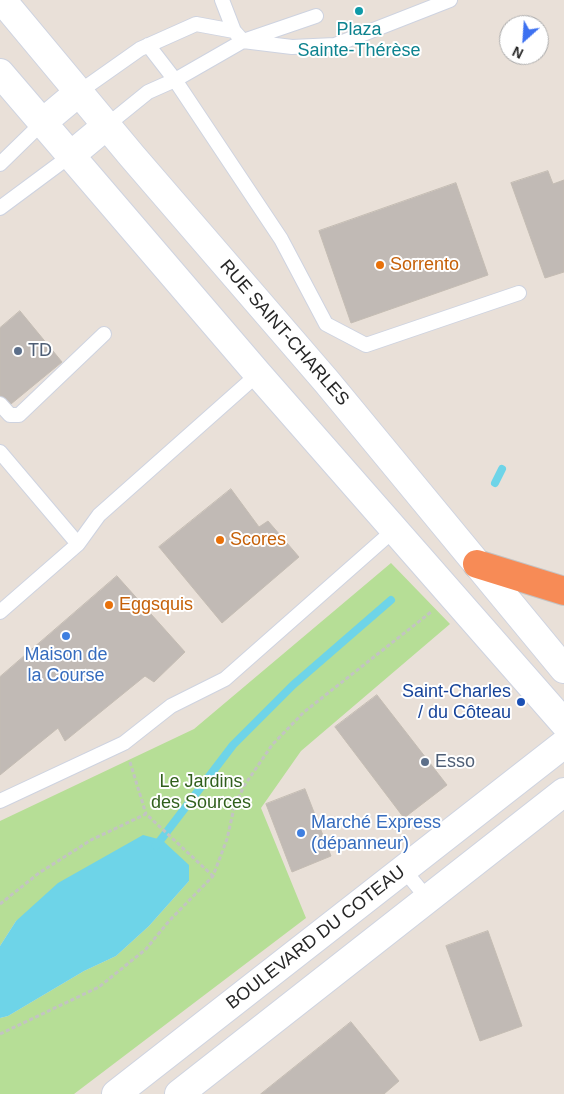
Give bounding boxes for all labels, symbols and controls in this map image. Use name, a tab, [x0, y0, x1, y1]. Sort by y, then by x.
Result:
marker: Plaza Sainte-Thérèse	[353, 5, 365, 17]
north arrow	[499, 15, 549, 65]
place label: Plaza Sainte-Thérèse	[297, 19, 421, 62]
text: N	[510, 43, 526, 62]
place label: Sorrento	[390, 254, 459, 276]
street label: RUE SAINT-CHARLES	[215, 256, 353, 410]
marker: Sorrento	[374, 259, 386, 271]
place label: TD	[28, 340, 52, 362]
marker: TD	[12, 345, 24, 357]
place label: Scores	[230, 529, 286, 551]
marker: Scores	[214, 534, 226, 546]
place label: Eggsquis	[119, 594, 193, 616]
marker: Eggsquis	[103, 599, 115, 611]
marker: Maison de la Course	[60, 630, 72, 642]
place label: Maison de la Course	[24, 644, 108, 686]
place label: Saint-Charles / du Côteau	[402, 681, 511, 724]
marker: Saint-Charles / du Côteau	[515, 696, 527, 708]
place label: Esso	[435, 751, 475, 773]
marker: Esso	[419, 756, 431, 768]
park label: Le Jardins des Sources	[151, 771, 251, 814]
place label: Marché Express (dépanneur)	[311, 812, 441, 854]
marker: Marché Express (dépanneur)	[295, 827, 307, 839]
street label: BOULEVARD DU COTEAU	[222, 862, 410, 1014]

